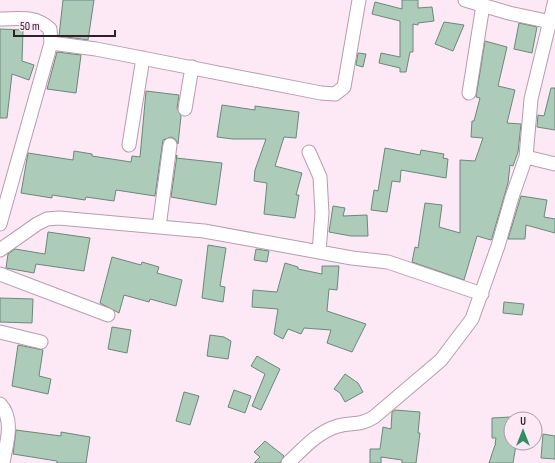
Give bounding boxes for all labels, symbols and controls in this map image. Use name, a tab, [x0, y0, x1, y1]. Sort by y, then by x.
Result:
scale bar	[14, 12, 115, 38]
text: 50 m	[20, 19, 40, 34]
north arrow	[503, 411, 543, 451]
text: U	[520, 415, 526, 428]

